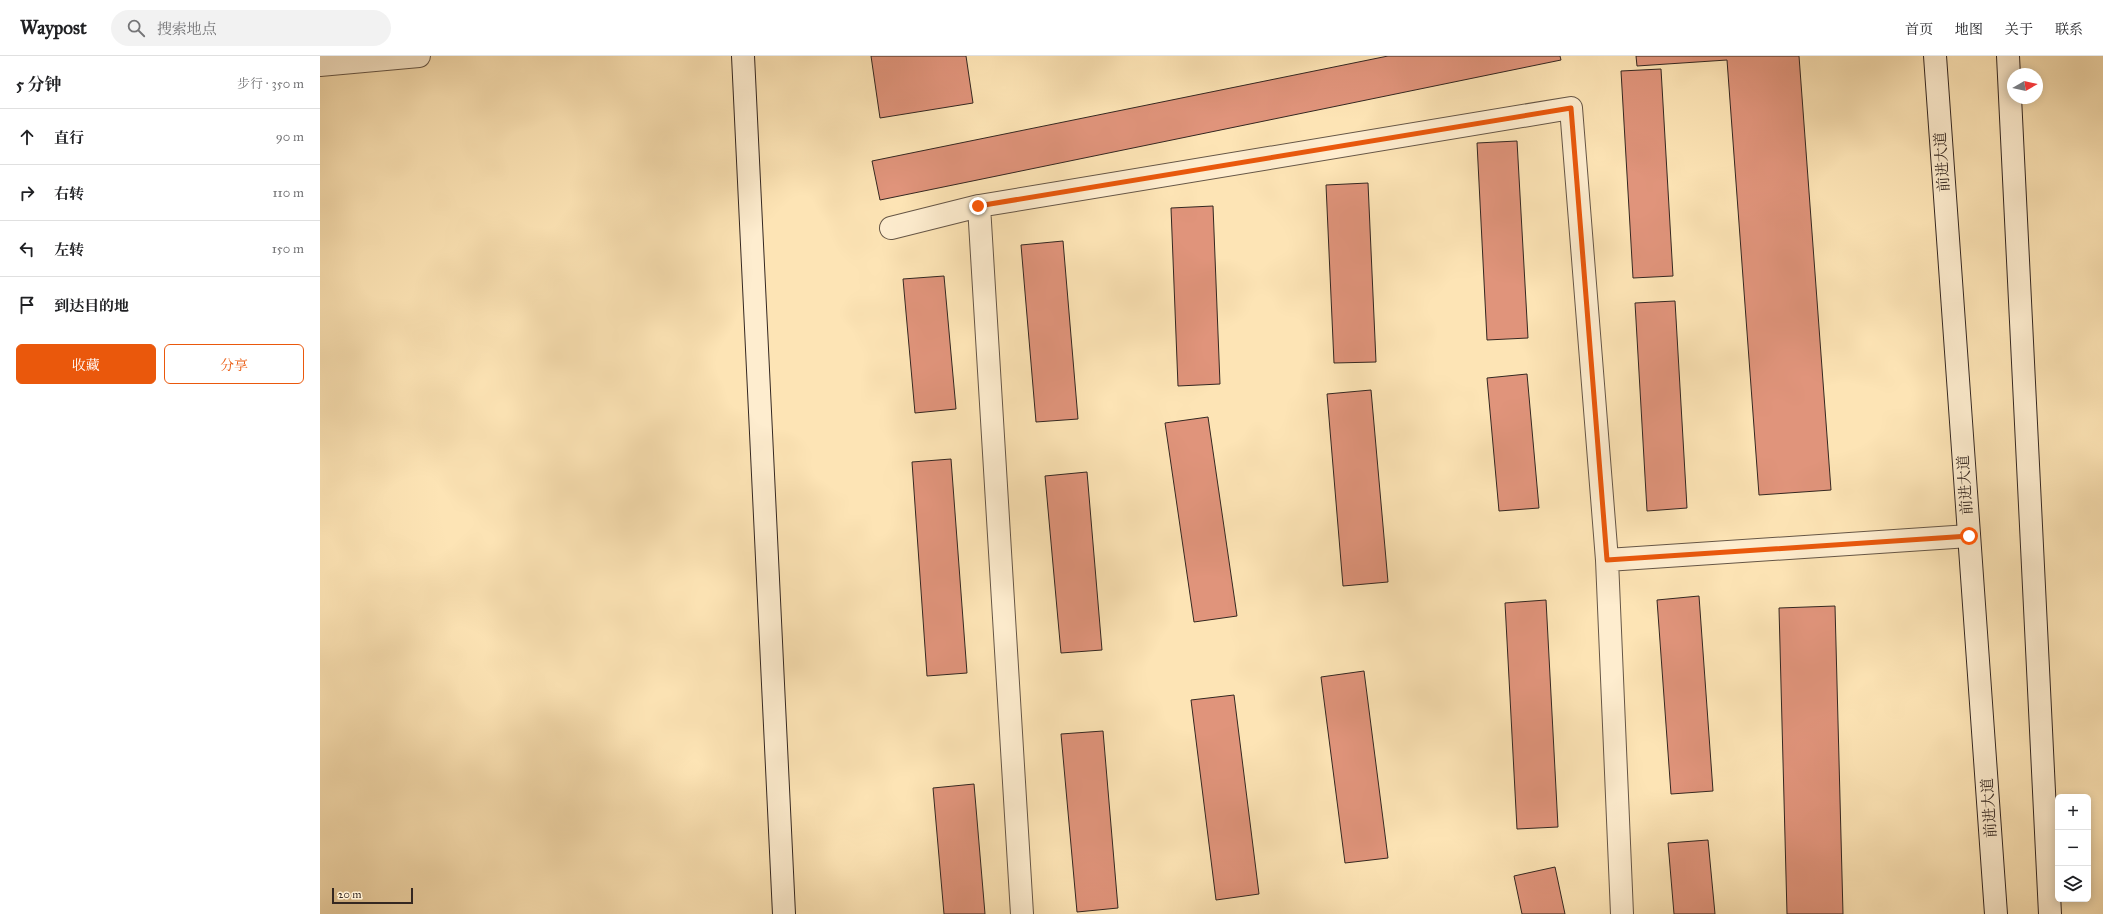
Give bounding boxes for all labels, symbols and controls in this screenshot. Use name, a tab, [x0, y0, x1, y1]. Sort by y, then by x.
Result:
search box	[111, 10, 391, 46]
text: Waypost	[20, 16, 87, 39]
icon: search	[125, 17, 147, 39]
text: 搜索地点	[157, 20, 217, 38]
text: 首页	[1905, 21, 1933, 38]
text: 地图	[1955, 21, 1983, 38]
text: 关于	[2005, 21, 2033, 38]
text: 联系	[2055, 21, 2083, 38]
north arrow	[2007, 68, 2043, 104]
text: 5 分钟	[16, 74, 62, 95]
text: 步行 · 350 m	[237, 76, 304, 92]
icon: ahead	[16, 126, 38, 148]
text: 直行	[54, 129, 84, 147]
text: 90 m	[276, 129, 304, 145]
street label: 前进大道	[1931, 131, 1953, 193]
icon: right	[16, 182, 38, 204]
text: 右转	[54, 185, 84, 203]
text: 110 m	[272, 185, 304, 201]
route end	[969, 197, 987, 215]
icon: left	[16, 238, 38, 260]
text: 左转	[54, 241, 84, 259]
text: 150 m	[272, 241, 304, 257]
icon: arrive	[16, 294, 38, 316]
text: 到达目的地	[54, 297, 129, 315]
button: 收藏	[16, 344, 156, 384]
button: 分享	[164, 344, 304, 384]
street label: 前进大道	[1954, 454, 1976, 516]
route start	[1960, 527, 1978, 545]
street label: 前进大道	[1978, 777, 2000, 839]
map controls	[2055, 794, 2091, 902]
button: +	[2055, 794, 2091, 830]
button: −	[2055, 830, 2091, 866]
button: layers	[2055, 866, 2091, 902]
scale bar	[332, 886, 413, 905]
text: 20 m	[338, 888, 361, 901]

